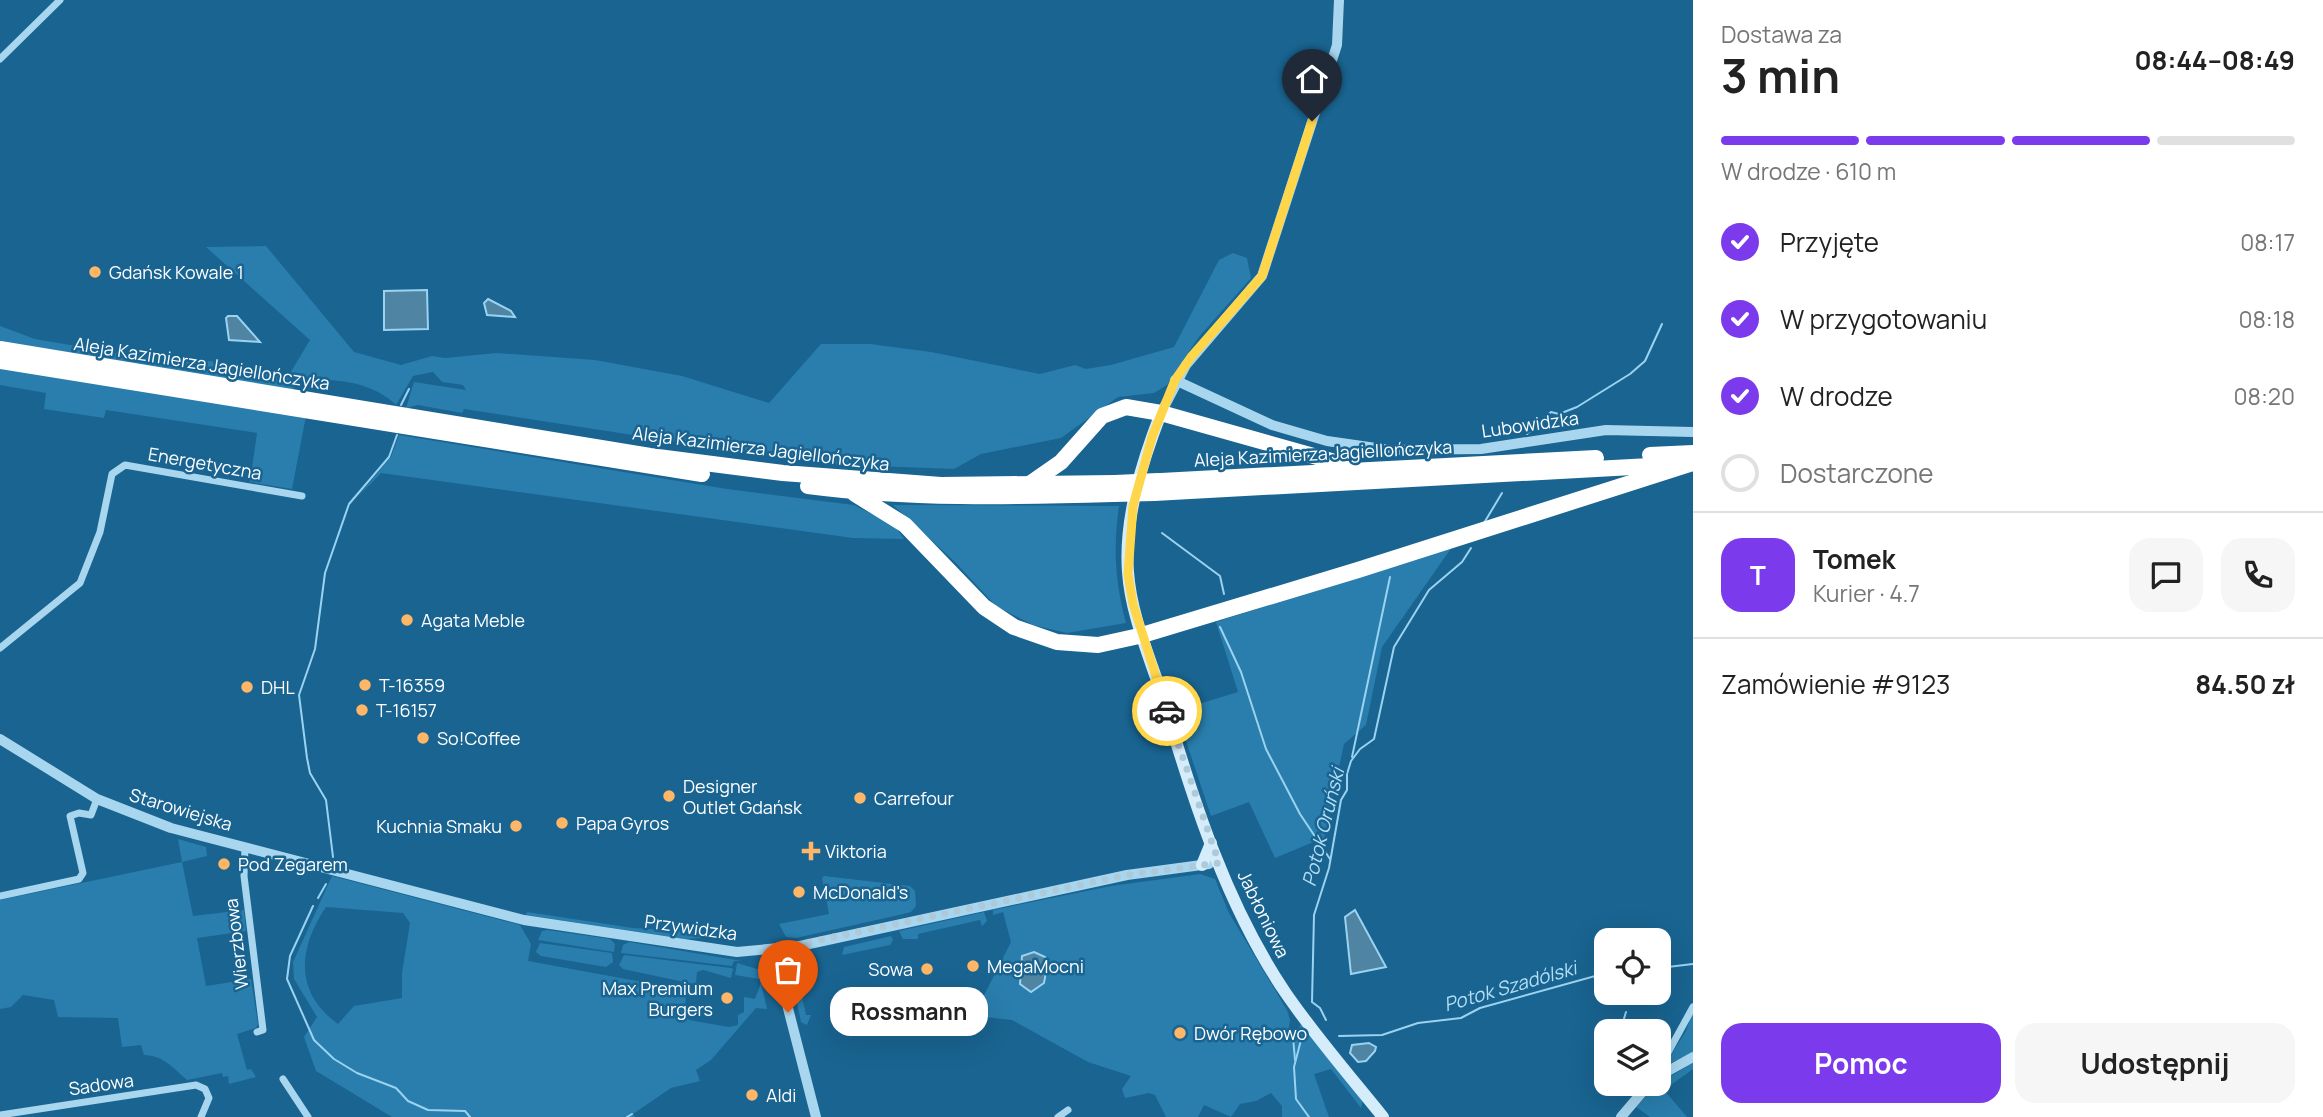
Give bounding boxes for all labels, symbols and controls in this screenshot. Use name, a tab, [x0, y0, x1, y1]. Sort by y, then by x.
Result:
text: Dostawa za	[1721, 18, 1842, 50]
text: 08:44–08:49	[2134, 42, 2295, 78]
text: 3 min	[1721, 44, 1840, 107]
pin	[1282, 49, 1342, 121]
icon: home	[1293, 60, 1331, 98]
text: W drodze · 610 m	[1721, 155, 1896, 187]
icon: check	[1721, 223, 1759, 261]
text: Przyjęte	[1780, 224, 1879, 260]
text: 08:17	[2240, 226, 2295, 258]
place label: Gdańsk Kowale 1	[109, 260, 244, 284]
marker: Gdańsk Kowale 1	[87, 264, 103, 280]
icon: check	[1721, 300, 1759, 338]
text: W przygotowaniu	[1780, 301, 1987, 337]
text: 08:18	[2238, 303, 2295, 335]
street label: Aleja Kazimierza Jagiellończyka	[72, 331, 332, 395]
icon: check	[1721, 377, 1759, 415]
text: W drodze	[1780, 378, 1893, 414]
text: 08:20	[2234, 380, 2295, 412]
street label: Lubowidzka	[1480, 405, 1580, 443]
street label: Aleja Kazimierza Jagiellończyka	[631, 420, 891, 476]
street label: Aleja Kazimierza Jagiellończyka	[1193, 434, 1453, 472]
street label: Energetyczna	[146, 441, 264, 485]
text: Dostarczone	[1780, 455, 1933, 491]
button: chat	[2129, 538, 2203, 612]
button: phone	[2221, 538, 2295, 612]
text: Tomek	[1813, 541, 1896, 577]
text: T	[1750, 557, 1766, 593]
text: Kurier · 4.7	[1813, 577, 1920, 609]
place label: Agata Meble	[421, 608, 525, 632]
marker: Agata Meble	[399, 612, 415, 628]
text: Zamówienie #9123	[1721, 666, 1950, 702]
text: 84.50 zł	[2195, 666, 2295, 702]
place label: T-16359	[379, 673, 445, 697]
place label: DHL	[261, 675, 295, 699]
courier	[1132, 676, 1202, 746]
marker: T-16359	[357, 677, 373, 693]
marker: DHL	[239, 679, 255, 695]
icon: car	[1148, 692, 1186, 730]
place label: T-16157	[376, 698, 437, 722]
marker: T-16157	[354, 702, 370, 718]
place label: So!Coffee	[437, 726, 521, 750]
marker: So!Coffee	[415, 730, 431, 746]
water label: Potok Oruński	[1296, 763, 1351, 889]
place label: Designer Outlet Gdańsk	[683, 774, 803, 819]
street label: Starowiejska	[127, 782, 235, 836]
place label: Carrefour	[874, 786, 955, 810]
marker: Designer Outlet Gdańsk	[661, 788, 677, 804]
marker: Carrefour	[852, 790, 868, 806]
place label: Papa Gyros	[576, 811, 669, 835]
place label: Kuchnia Smaku	[376, 814, 502, 838]
marker: Papa Gyros	[554, 815, 570, 831]
marker: Kuchnia Smaku	[508, 818, 524, 834]
place label: Viktoria	[825, 839, 887, 863]
marker: Viktoria	[803, 843, 819, 859]
place label: Pod Zegarem	[238, 852, 348, 876]
marker: Pod Zegarem	[216, 856, 232, 872]
street label: Jabłoniowa	[1232, 866, 1296, 962]
place label: McDonald's	[813, 880, 908, 904]
marker: McDonald's	[791, 884, 807, 900]
street label: Wierzbowa	[219, 897, 253, 991]
street label: Przywidzka	[643, 909, 739, 945]
map controls	[1594, 928, 1671, 1096]
button: locate	[1594, 928, 1671, 1005]
pin	[758, 940, 818, 1012]
icon: bag	[769, 951, 807, 989]
place label: MegaMocni	[987, 954, 1084, 978]
water label: Potok Szadólski	[1441, 954, 1582, 1017]
place label: Sowa	[868, 957, 913, 981]
marker: MegaMocni	[965, 958, 981, 974]
marker: Sowa	[919, 961, 935, 977]
place label: Max Premium Burgers	[602, 976, 713, 1021]
callout: Rossmann	[830, 988, 987, 1036]
marker: Max Premium Burgers	[719, 990, 735, 1006]
text: Rossmann	[851, 995, 967, 1027]
button: layers	[1594, 1019, 1671, 1096]
place label: Dwór Rębowo	[1194, 1021, 1307, 1045]
button: Pomoc	[1721, 1023, 2001, 1103]
button: Udostępnij	[2015, 1023, 2295, 1103]
marker: Dwór Rębowo	[1172, 1025, 1188, 1041]
street label: Sadowa	[67, 1068, 135, 1100]
place label: Aldi	[766, 1083, 796, 1107]
marker: Aldi	[744, 1087, 760, 1103]

